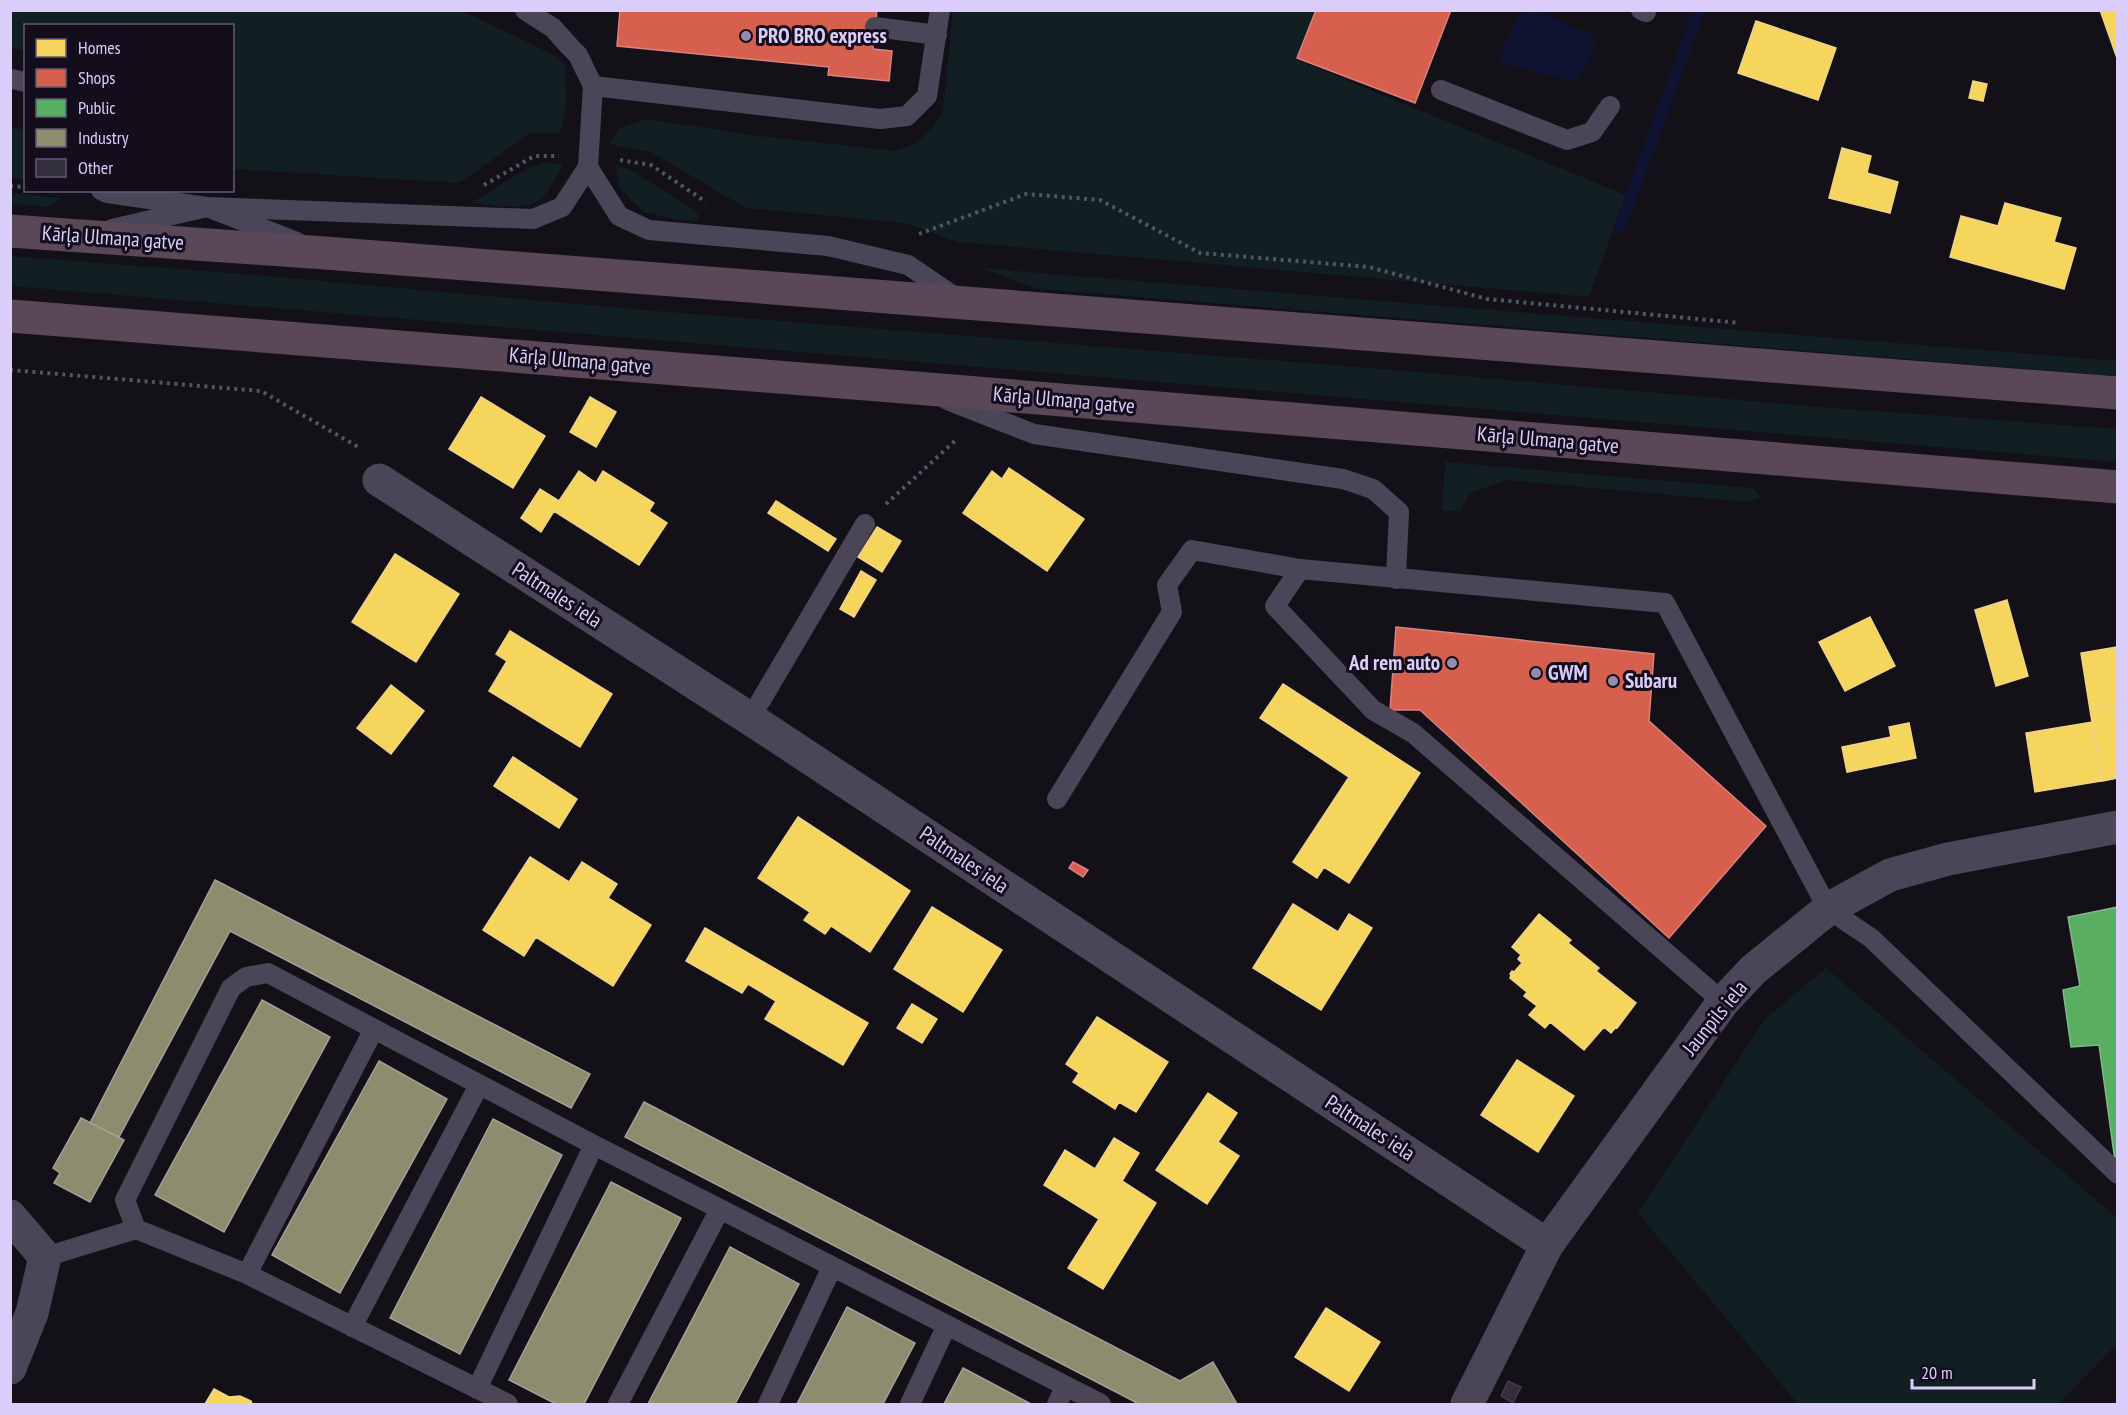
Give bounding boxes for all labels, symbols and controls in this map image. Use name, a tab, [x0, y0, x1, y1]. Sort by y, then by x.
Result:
place label: PRO BRO express	[758, 22, 887, 49]
legend	[24, 24, 234, 192]
marker: PRO BRO express	[739, 29, 753, 43]
text: Homes	[78, 36, 121, 59]
text: Shops	[78, 66, 115, 89]
text: Public	[78, 96, 116, 119]
text: Industry	[78, 126, 129, 149]
text: Other	[78, 156, 113, 179]
street label: Kārļa Ulmaņa gatve	[41, 219, 185, 256]
street label: Kārļa Ulmaņa gatve	[508, 341, 652, 380]
street label: Kārļa Ulmaņa gatve	[992, 380, 1136, 419]
street label: Kārļa Ulmaņa gatve	[1476, 420, 1620, 459]
street label: Paltmales iela	[507, 556, 607, 634]
place label: Ad rem auto	[1348, 649, 1440, 676]
marker: Ad rem auto	[1445, 656, 1459, 670]
place label: GWM	[1548, 659, 1588, 686]
marker: GWM	[1529, 666, 1543, 680]
place label: Subaru	[1625, 667, 1677, 694]
marker: Subaru	[1606, 674, 1620, 688]
street label: Paltmales iela	[915, 820, 1014, 899]
street label: Jaunpils iela	[1676, 975, 1753, 1061]
street label: Paltmales iela	[1320, 1089, 1420, 1167]
scale bar	[1912, 1352, 2034, 1390]
text: 20 m	[1921, 1361, 1953, 1384]

